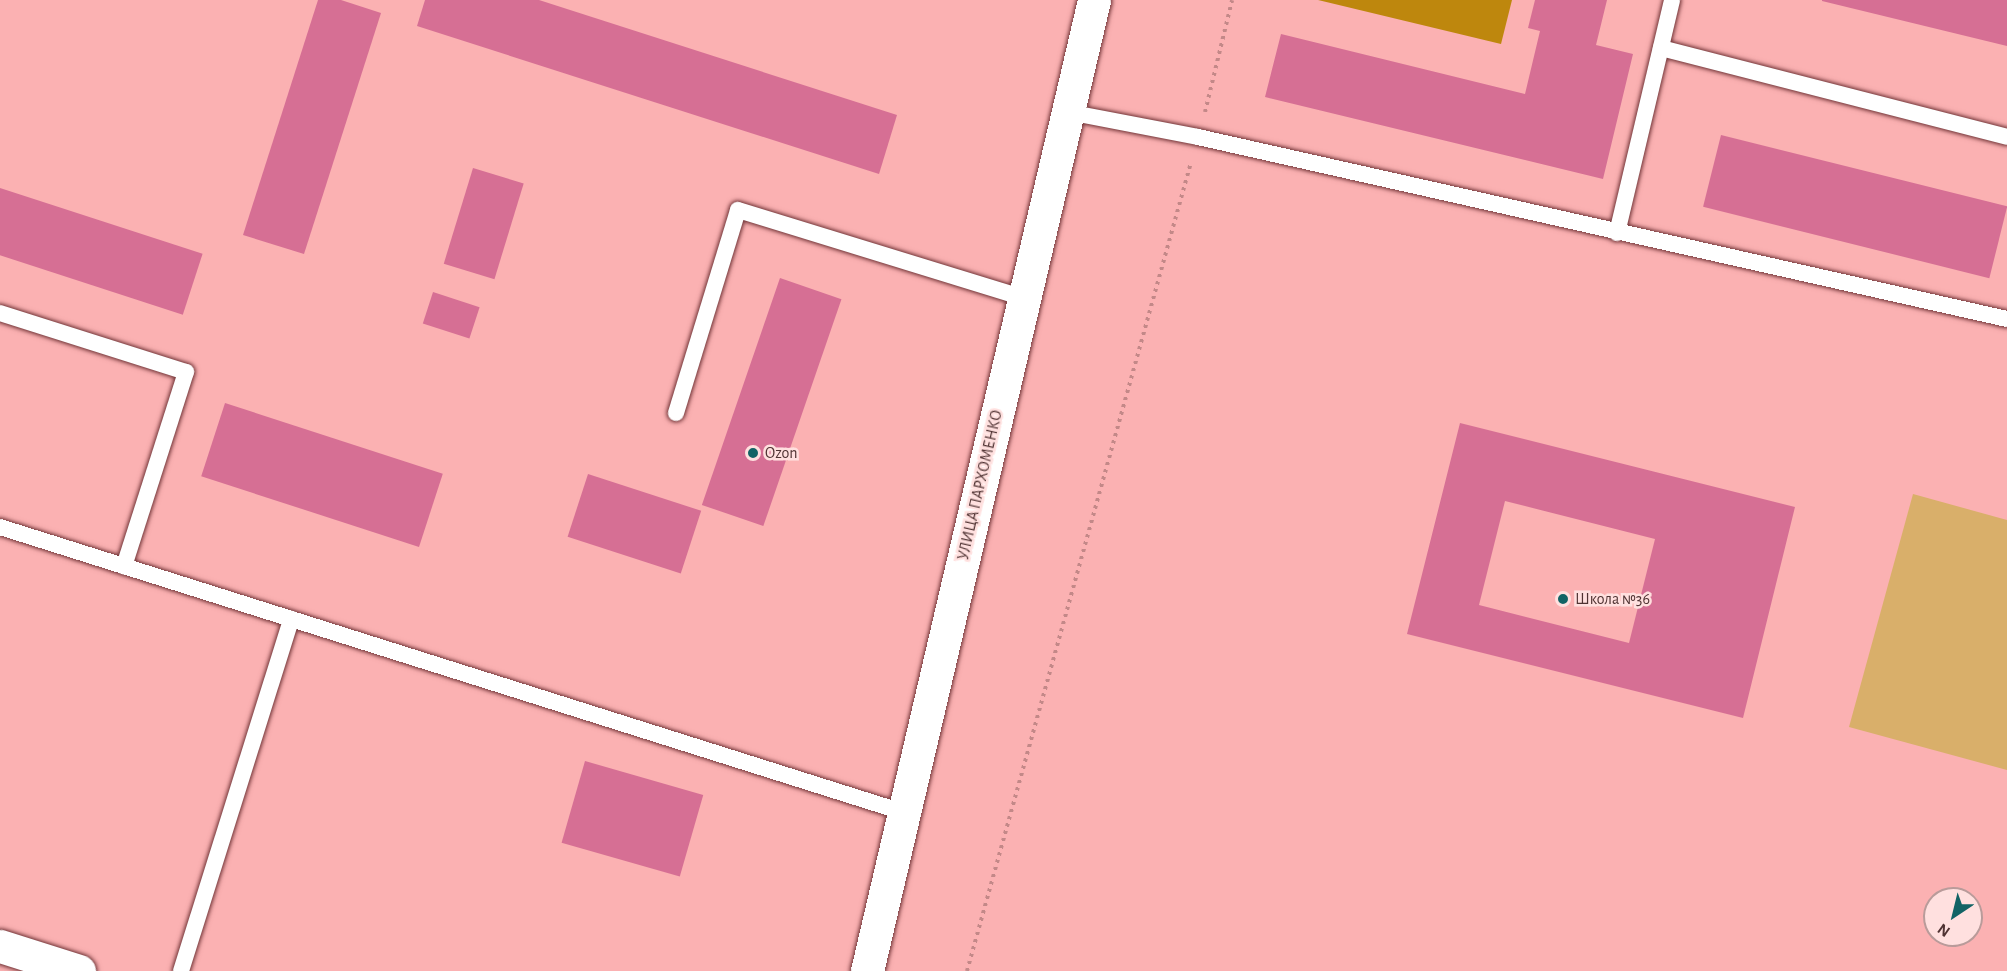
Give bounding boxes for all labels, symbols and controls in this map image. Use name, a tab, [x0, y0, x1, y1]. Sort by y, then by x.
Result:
street label: УЛИЦА ПАРХОМЕНКО	[953, 408, 1007, 562]
place label: Ozon	[765, 443, 797, 463]
marker: Ozon	[746, 446, 760, 460]
place label: Школа №36	[1575, 589, 1650, 609]
marker: Школа №36	[1556, 592, 1570, 606]
north arrow	[1923, 887, 1983, 947]
text: N	[1935, 920, 1953, 940]

